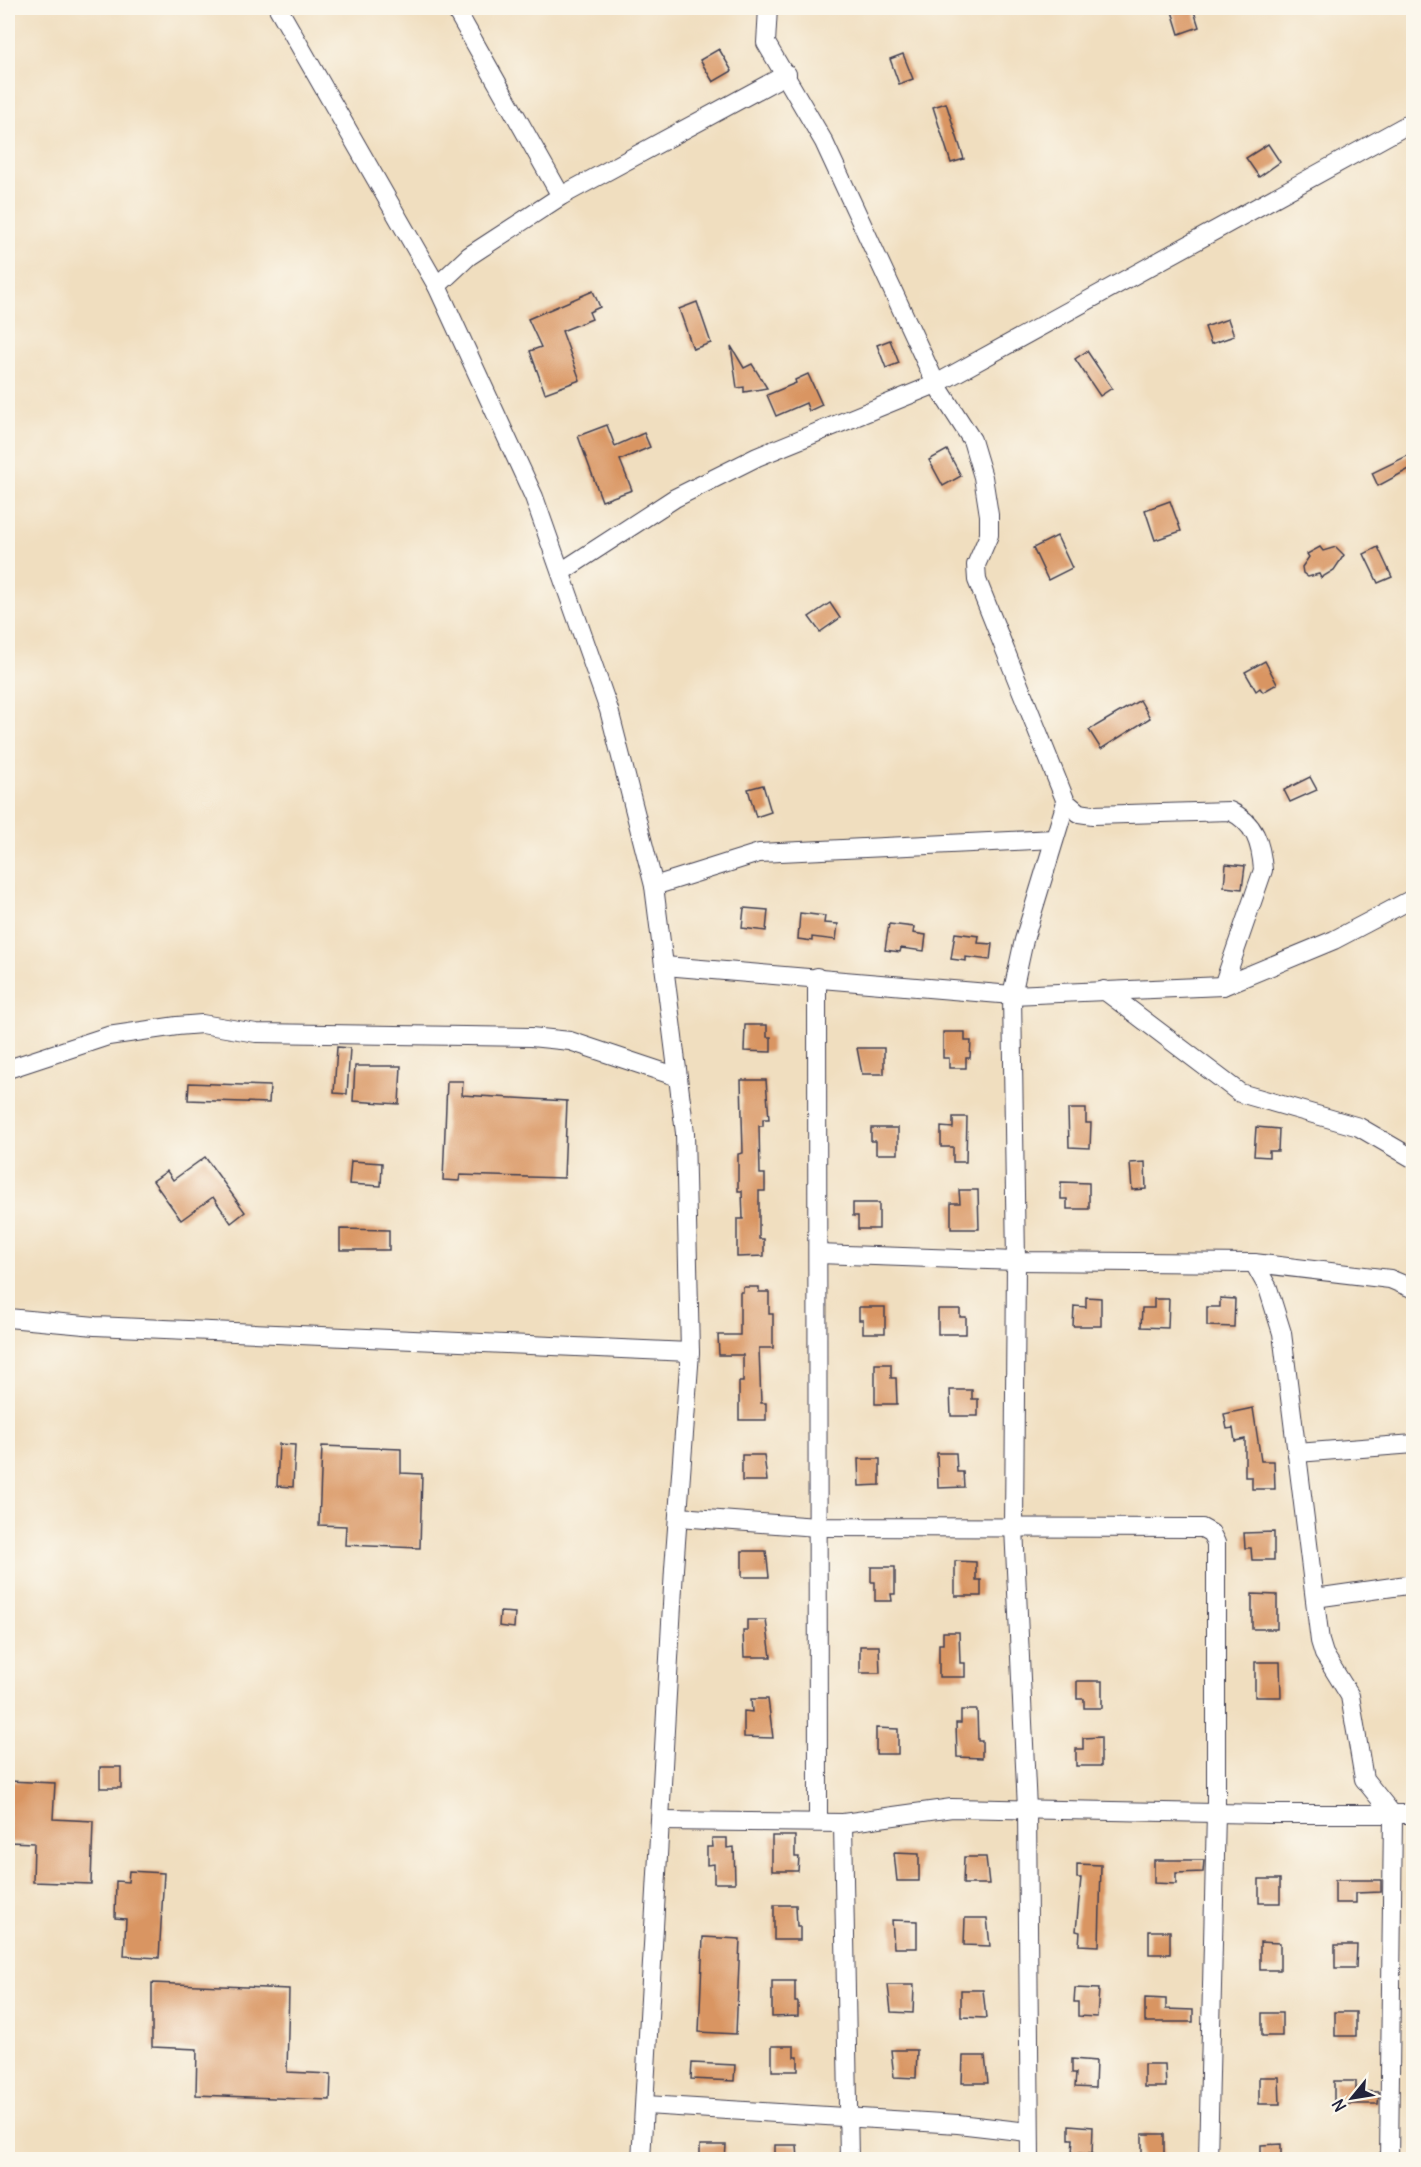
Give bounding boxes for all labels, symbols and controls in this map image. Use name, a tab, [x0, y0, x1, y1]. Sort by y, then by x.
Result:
north arrow	[1322, 2068, 1382, 2128]
text: N	[1328, 2096, 1350, 2115]

